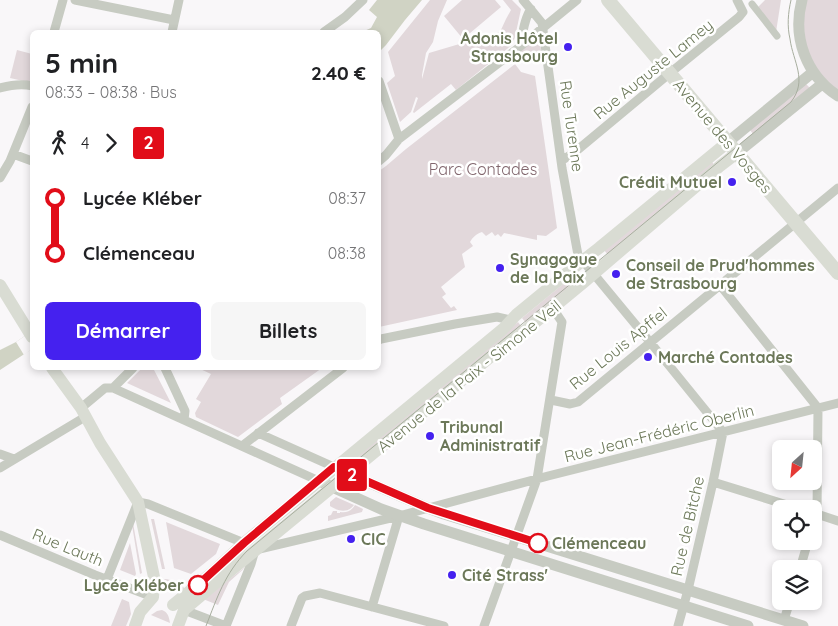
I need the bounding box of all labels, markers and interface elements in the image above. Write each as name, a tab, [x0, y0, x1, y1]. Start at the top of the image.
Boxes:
street label: Rue Auguste Lamey	[589, 15, 717, 123]
place label: Adonis Hôtel Strasbourg	[461, 28, 558, 66]
marker: Adonis Hôtel Strasbourg	[562, 41, 574, 53]
text: 5 min	[45, 45, 118, 80]
text: 2.40 €	[311, 61, 366, 85]
street label: Avenue des Vosges	[669, 75, 777, 197]
street label: Rue Turenne	[556, 79, 588, 173]
text: 08:33 – 08:38 · Bus	[45, 82, 177, 102]
icon: walk	[45, 129, 73, 157]
icon: forward	[97, 129, 125, 157]
text: 2	[143, 131, 154, 154]
text: 4	[81, 133, 89, 153]
park label: Parc Contades	[429, 159, 537, 179]
place label: Crédit Mutuel	[619, 172, 722, 192]
marker: Crédit Mutuel	[726, 176, 738, 188]
text: Lycée Kléber	[83, 186, 202, 210]
text: 08:37	[328, 188, 366, 208]
text: Clémenceau	[83, 241, 195, 265]
text: 08:38	[328, 243, 366, 263]
place label: Synagogue de la Paix	[510, 249, 597, 287]
place label: Conseil de Prud'hommes de Strasbourg	[626, 255, 815, 293]
marker: Synagogue de la Paix	[494, 262, 506, 274]
marker: Conseil de Prud'hommes de Strasbourg	[610, 268, 622, 280]
street label: Avenue de la Paix - Simone Veil	[373, 296, 565, 456]
button: Démarrer	[45, 302, 201, 360]
button: Billets	[211, 302, 366, 360]
street label: Rue Louis Apffel	[565, 302, 671, 394]
place label: Marché Contades	[658, 347, 793, 367]
marker: Marché Contades	[642, 351, 654, 363]
street label: Rue Jean-Frédéric Oberlin	[562, 400, 756, 466]
place label: Tribunal Administratif	[440, 417, 540, 455]
marker: Tribunal Administratif	[424, 430, 436, 442]
north arrow	[772, 440, 822, 490]
map controls	[772, 440, 822, 610]
line badge: 2	[336, 459, 368, 491]
text: 2	[347, 463, 357, 486]
street label: Rue de Bitche	[666, 474, 708, 578]
button: locate	[772, 500, 822, 550]
street label: Rue Lauth	[30, 524, 106, 570]
place label: CIC	[361, 529, 385, 549]
marker: CIC	[345, 533, 357, 545]
marker: Clémenceau	[528, 533, 548, 553]
place label: Clémenceau	[552, 533, 646, 553]
button: layers	[772, 560, 822, 610]
place label: Cité Strass'	[462, 565, 548, 585]
marker: Cité Strass'	[446, 569, 458, 581]
place label: Lycée Kléber	[84, 575, 184, 595]
marker: Lycée Kléber	[188, 575, 208, 595]

